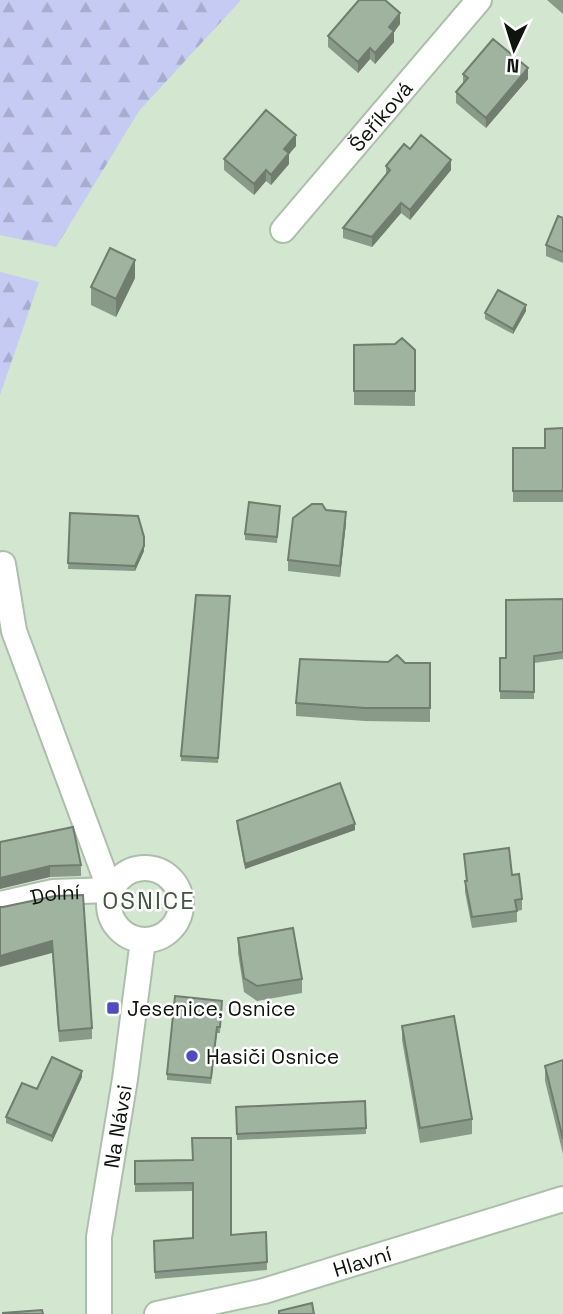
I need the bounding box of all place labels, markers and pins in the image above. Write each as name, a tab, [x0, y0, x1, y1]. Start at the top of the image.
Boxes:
place label: Jesenice, Osnice	[127, 995, 296, 1022]
marker: Jesenice, Osnice	[105, 1000, 121, 1016]
place label: Hasiči Osnice	[206, 1043, 339, 1070]
marker: Hasiči Osnice	[184, 1048, 200, 1064]

